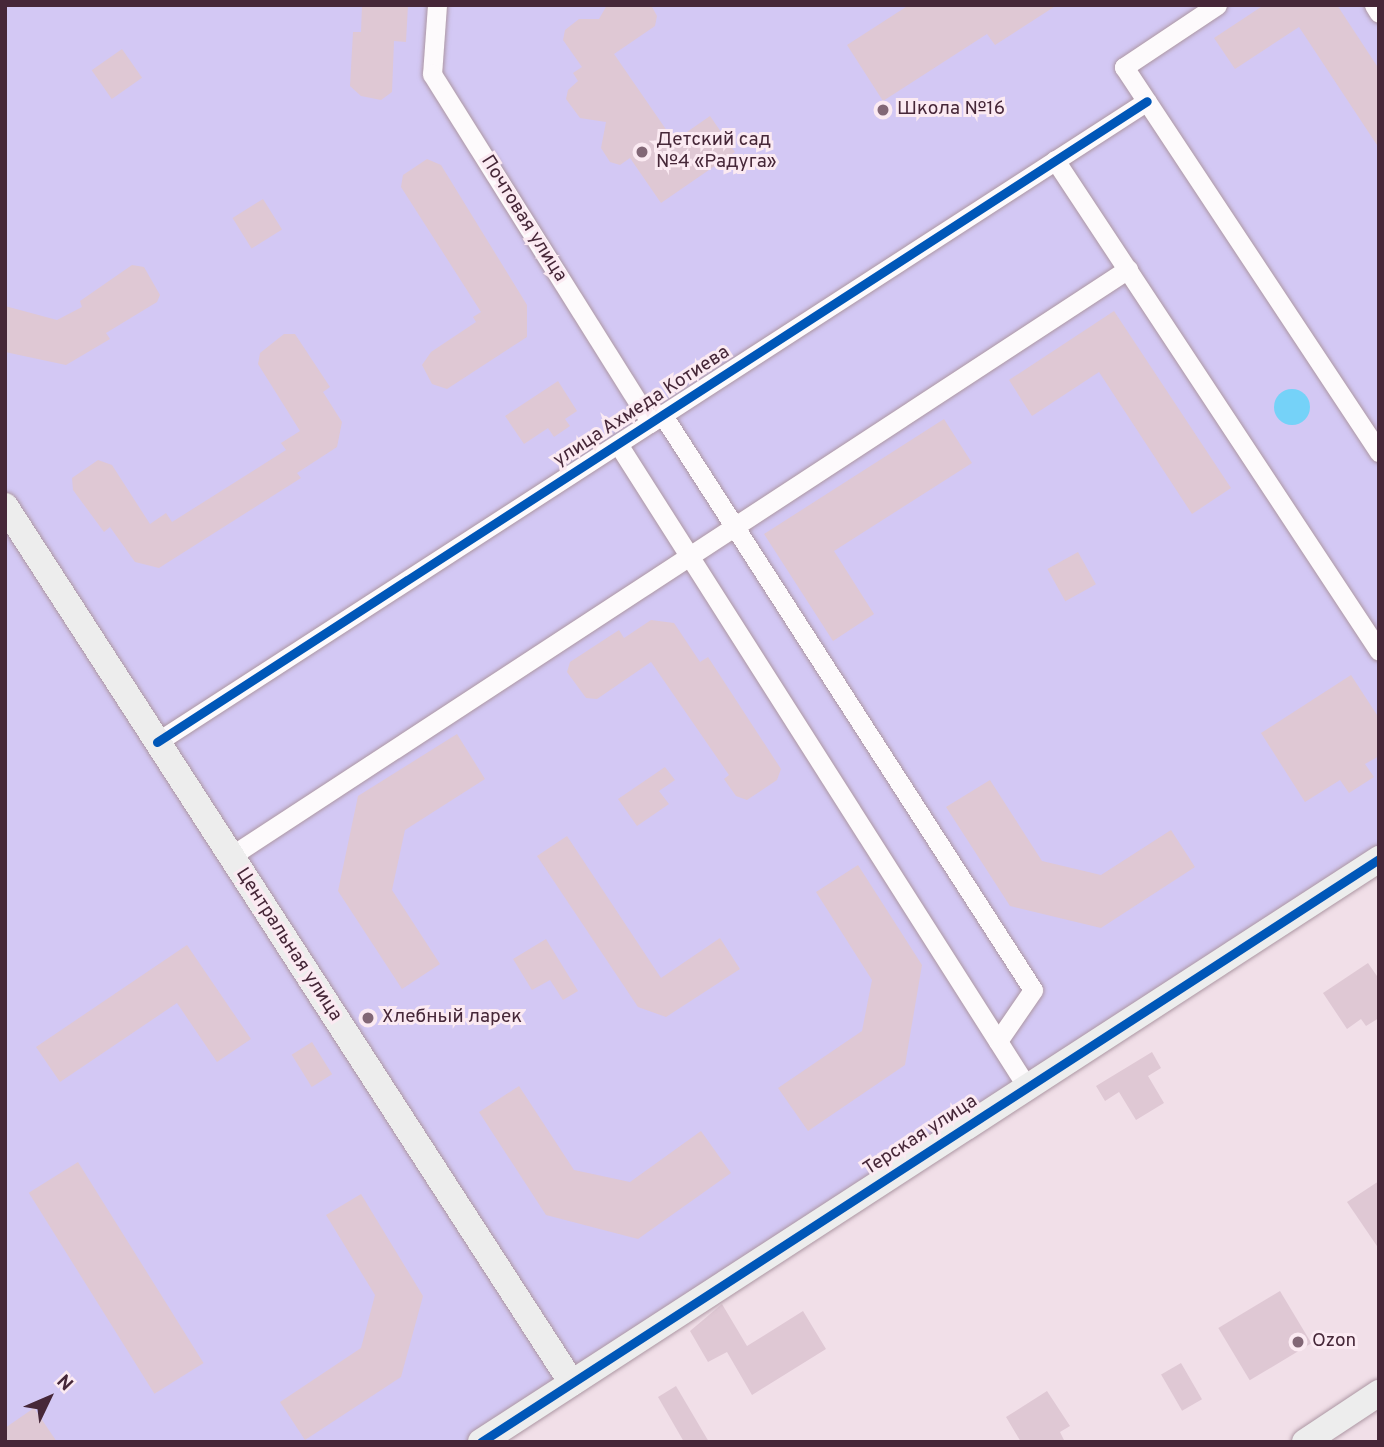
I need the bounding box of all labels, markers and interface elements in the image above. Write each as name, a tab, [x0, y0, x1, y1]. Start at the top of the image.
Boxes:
place label: Школа №16	[897, 99, 1005, 121]
marker: Школа №16	[875, 102, 891, 118]
place label: Детский сад №4 «Радуга»	[656, 130, 777, 174]
marker: Детский сад №4 «Радуга»	[634, 144, 650, 160]
street label: Почтовая улица	[475, 152, 571, 286]
street label: улица Ахмеда Котиева	[549, 341, 735, 473]
street label: Центральная улица	[230, 864, 346, 1026]
place label: Хлебный ларек	[382, 1007, 522, 1029]
marker: Хлебный ларек	[360, 1010, 376, 1026]
street label: Терская улица	[860, 1091, 982, 1181]
place label: Ozon	[1312, 1331, 1356, 1353]
marker: Ozon	[1290, 1334, 1306, 1350]
north arrow	[14, 1363, 84, 1433]
text: N	[51, 1370, 77, 1397]

